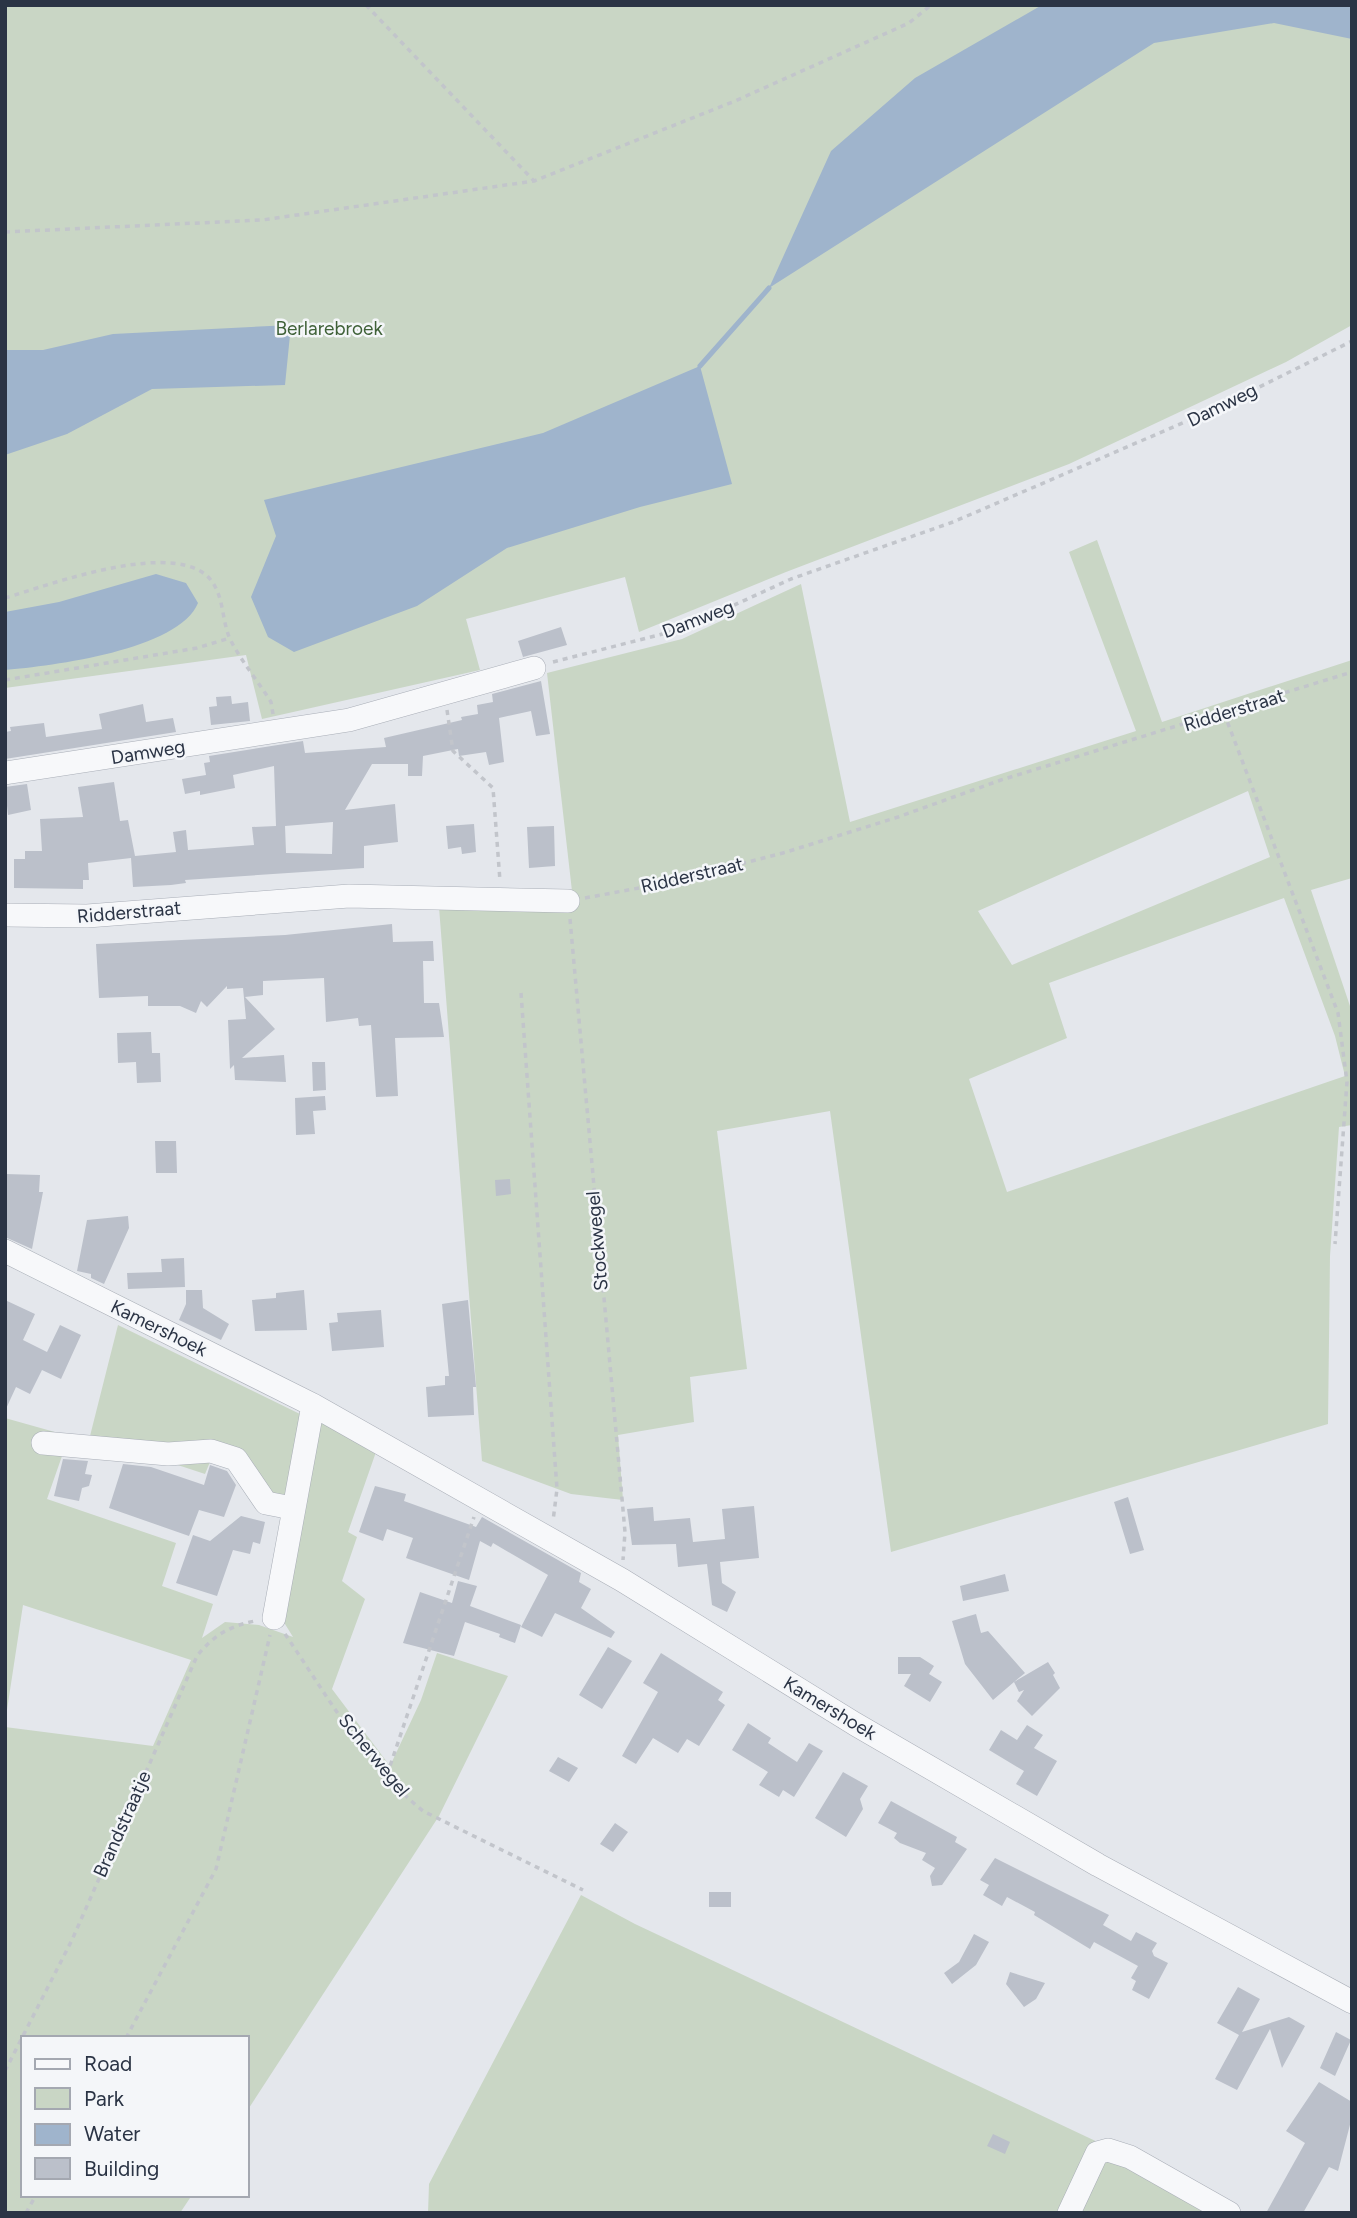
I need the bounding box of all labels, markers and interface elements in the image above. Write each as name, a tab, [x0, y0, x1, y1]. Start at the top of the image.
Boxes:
park label: Berlarebroek	[275, 317, 383, 340]
street label: Damweg	[1183, 378, 1261, 432]
street label: Damweg	[659, 595, 737, 643]
street label: Ridderstraat	[1181, 684, 1287, 736]
street label: Damweg	[109, 735, 187, 769]
street label: Ridderstraat	[639, 852, 745, 898]
street label: Ridderstraat	[76, 896, 182, 928]
street label: Stockwegel	[581, 1190, 613, 1292]
street label: Kamershoek	[107, 1295, 212, 1362]
street label: Kamershoek	[779, 1671, 881, 1745]
street label: Scherwegel	[334, 1709, 414, 1801]
street label: Brandstraatje	[88, 1767, 156, 1881]
legend	[21, 2036, 248, 2197]
text: Road	[84, 2051, 132, 2076]
text: Park	[84, 2086, 125, 2111]
text: Water	[84, 2121, 140, 2146]
text: Building	[84, 2156, 159, 2181]

